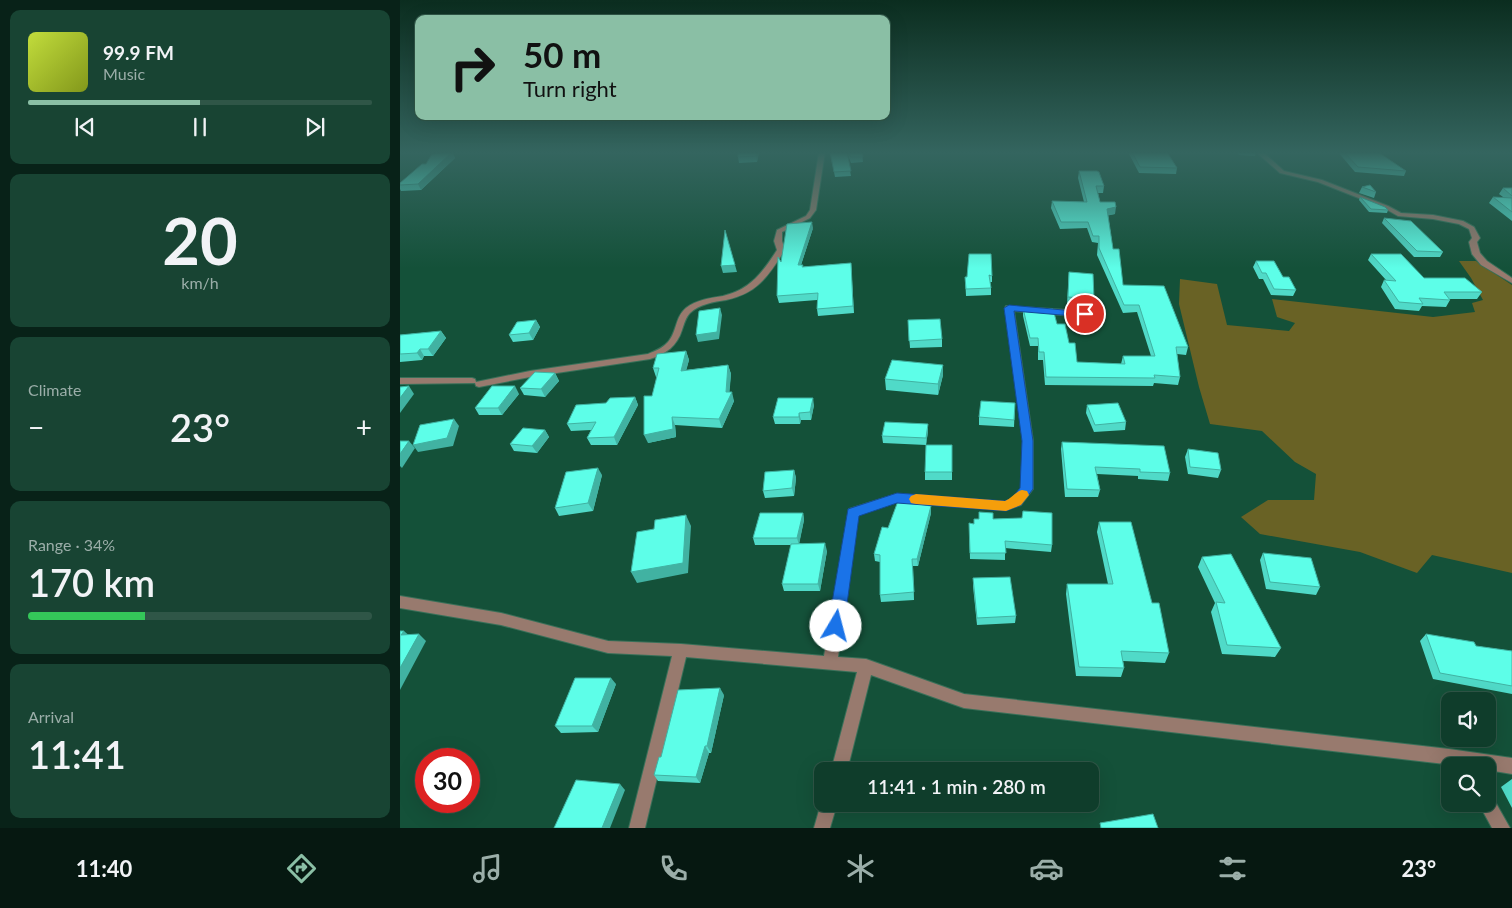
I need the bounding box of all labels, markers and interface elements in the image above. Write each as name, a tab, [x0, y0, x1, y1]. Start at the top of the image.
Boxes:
text: 50 m	[523, 33, 601, 75]
icon: right	[440, 35, 505, 100]
text: 99.9 FM	[103, 41, 174, 64]
text: Music	[103, 64, 145, 83]
text: Turn right	[523, 75, 617, 102]
icon: previous	[71, 113, 99, 141]
icon: pause	[186, 113, 214, 141]
icon: next	[301, 113, 329, 141]
text: 20	[162, 201, 238, 279]
text: km/h	[181, 273, 219, 292]
pin	[1064, 293, 1106, 335]
icon: arrive	[1071, 300, 1099, 328]
text: Climate	[28, 380, 81, 399]
text: 23°	[170, 404, 230, 450]
text: −	[28, 410, 44, 444]
text: +	[356, 410, 372, 444]
text: Range · 34%	[28, 535, 115, 554]
text: 170 km	[28, 559, 155, 605]
position arrow	[809, 599, 861, 651]
map controls	[1441, 692, 1496, 812]
button: sound	[1441, 692, 1496, 747]
text: Arrival	[28, 707, 74, 726]
text: 11:41	[28, 731, 126, 777]
speed limit sign: 30	[415, 748, 480, 813]
button: search	[1441, 757, 1496, 812]
text: 11:41 · 1 min · 280 m	[867, 775, 1046, 798]
icon: directions	[284, 851, 319, 886]
icon: music	[470, 851, 505, 886]
icon: phone	[656, 851, 691, 886]
icon: climate	[843, 851, 878, 886]
icon: car	[1029, 851, 1064, 886]
icon: filters	[1215, 851, 1250, 886]
text: 11:40	[76, 855, 132, 882]
text: 23°	[1402, 855, 1436, 882]

